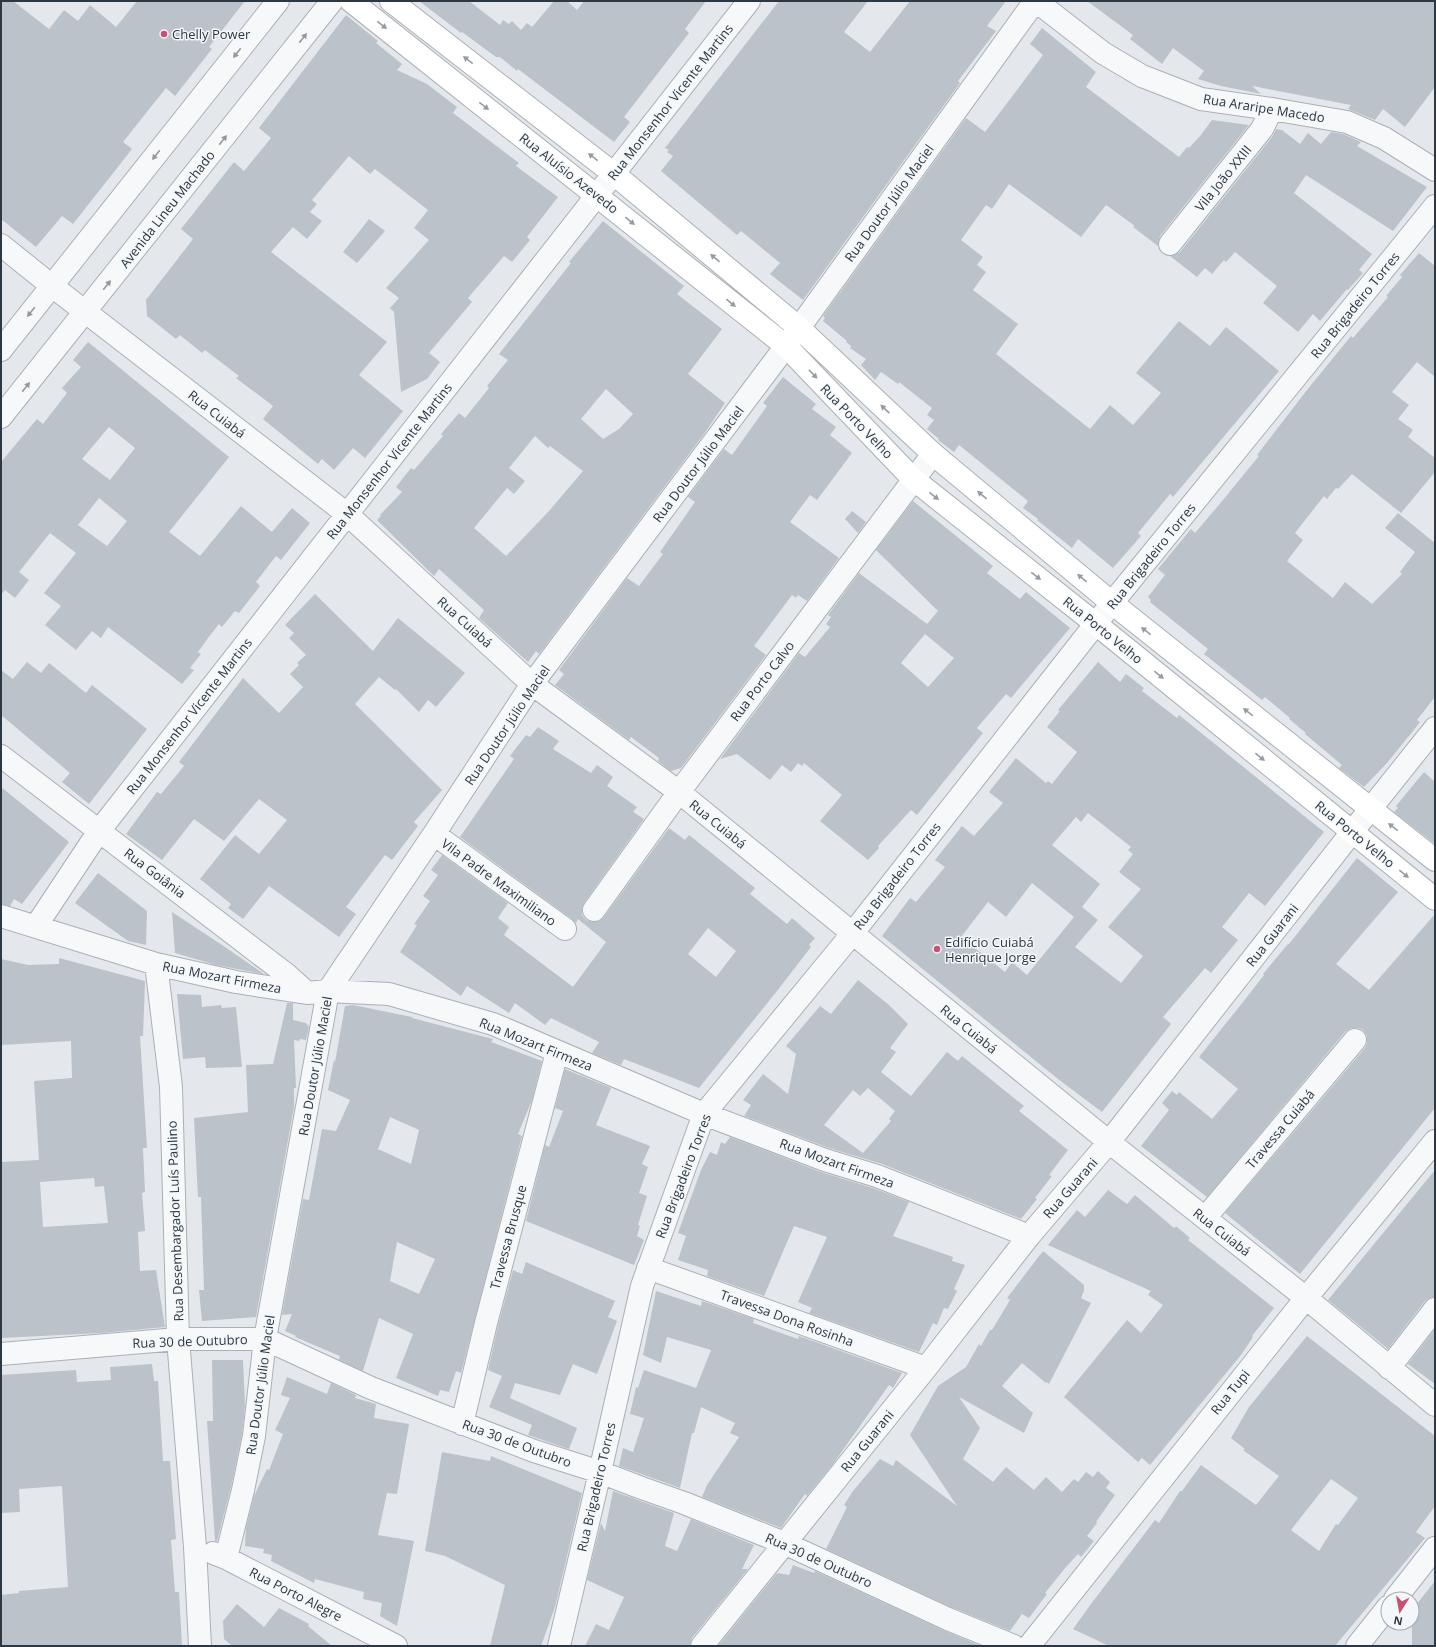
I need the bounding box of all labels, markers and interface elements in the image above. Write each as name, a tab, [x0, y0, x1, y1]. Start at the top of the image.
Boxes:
street label: Rua Monsenhor Vicente Martins	[603, 20, 737, 184]
one-way arrow	[376, 21, 387, 30]
place label: Chelly Power	[172, 25, 251, 43]
marker: Chelly Power	[159, 29, 169, 39]
one-way arrow	[299, 32, 308, 43]
one-way arrow	[232, 48, 241, 59]
one-way arrow	[462, 56, 473, 65]
street label: Rua Araripe Macedo	[1202, 90, 1326, 127]
one-way arrow	[478, 102, 489, 110]
street label: Rua Aluísio Azevedo	[516, 129, 622, 218]
one-way arrow	[218, 134, 227, 145]
street label: Rua Doutor Júlio Maciel	[840, 141, 938, 265]
street label: Vila João XXIII	[1191, 141, 1255, 215]
street label: Avenida Lineu Machado	[115, 146, 219, 272]
one-way arrow	[151, 150, 160, 161]
one-way arrow	[587, 153, 598, 162]
one-way arrow	[624, 217, 635, 226]
street label: Rua Brigadeiro Torres	[1306, 248, 1404, 362]
one-way arrow	[709, 253, 720, 262]
one-way arrow	[103, 280, 111, 291]
one-way arrow	[726, 298, 737, 307]
one-way arrow	[27, 306, 36, 317]
one-way arrow	[808, 369, 817, 379]
street label: Rua Monsenhor Vicente Martins	[322, 379, 456, 543]
street label: Rua Porto Velho	[817, 380, 897, 462]
one-way arrow	[21, 381, 30, 392]
street label: Rua Cuiabá	[184, 386, 250, 442]
street label: Rua Doutor Júlio Maciel	[648, 402, 748, 526]
one-way arrow	[880, 404, 890, 414]
one-way arrow	[929, 491, 940, 500]
one-way arrow	[977, 491, 987, 500]
street label: Rua Brigadeiro Torres	[1102, 499, 1200, 613]
one-way arrow	[1031, 572, 1042, 580]
one-way arrow	[1076, 574, 1087, 583]
street label: Rua Cuiabá	[434, 592, 496, 652]
street label: Rua Porto Velho	[1059, 592, 1147, 668]
one-way arrow	[1141, 626, 1152, 635]
street label: Rua Monsenhor Vicente Martins	[122, 634, 256, 798]
street label: Rua Porto Calvo	[726, 637, 798, 725]
street label: Rua Doutor Júlio Maciel	[460, 661, 554, 789]
one-way arrow	[1154, 670, 1165, 679]
one-way arrow	[1242, 707, 1253, 716]
one-way arrow	[1254, 753, 1265, 761]
street label: Rua Cuiabá	[686, 795, 750, 853]
street label: Rua Porto Velho	[1311, 796, 1399, 872]
street label: Rua Brigadeiro Torres	[849, 818, 945, 934]
one-way arrow	[1388, 823, 1399, 832]
street label: Vila Padre Maximiliano	[438, 834, 560, 930]
street label: Rua Goiânia	[120, 844, 190, 902]
one-way arrow	[1399, 870, 1410, 879]
street label: Rua Guarani	[1242, 900, 1302, 970]
place label: Edifício Cuiabá Henrique Jorge	[945, 933, 1036, 966]
marker: Edifício Cuiabá Henrique Jorge	[932, 944, 942, 954]
street label: Rua Mozart Firmeza	[161, 957, 283, 997]
street label: Rua Doutor Júlio Maciel	[294, 995, 336, 1137]
street label: Rua Cuiabá	[937, 1000, 1001, 1058]
street label: Rua Mozart Firmeza	[477, 1013, 595, 1075]
street label: Travessa Cuiabá	[1242, 1086, 1318, 1172]
street label: Rua Brigadeiro Torres	[651, 1111, 715, 1241]
street label: Rua Desembargador Luís Paulino	[162, 1120, 188, 1322]
street label: Rua Mozart Firmeza	[777, 1134, 897, 1192]
street label: Rua Guarani	[1039, 1154, 1101, 1222]
street label: Travessa Brusque	[485, 1183, 531, 1291]
street label: Rua Cuiabá	[1189, 1204, 1255, 1260]
street label: Travessa Dona Rosinha	[718, 1285, 856, 1351]
street label: Rua Doutor Júlio Maciel	[241, 1314, 279, 1456]
street label: Rua 30 de Outubro	[132, 1330, 248, 1352]
street label: Rua Tupi	[1206, 1366, 1254, 1418]
street label: Rua Guarani	[836, 1406, 898, 1476]
street label: Rua 30 de Outubro	[460, 1415, 574, 1471]
street label: Rua Brigadeiro Torres	[572, 1421, 620, 1553]
street label: Rua 30 de Outubro	[763, 1528, 875, 1592]
street label: Rua Porto Alegre	[247, 1563, 345, 1625]
north arrow	[1380, 1591, 1420, 1631]
text: N	[1392, 1613, 1404, 1630]

